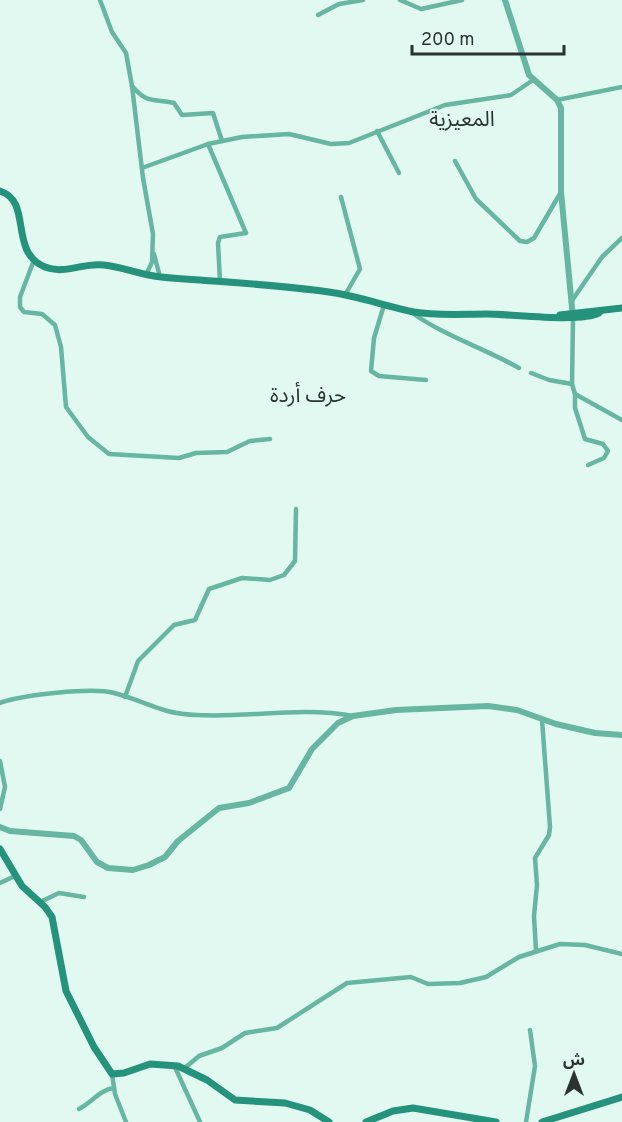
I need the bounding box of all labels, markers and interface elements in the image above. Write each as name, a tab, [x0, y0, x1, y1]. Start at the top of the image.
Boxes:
scale bar	[412, 18, 564, 56]
text: 200 m	[421, 29, 474, 52]
district label: المعيزية	[429, 107, 495, 134]
district label: حرف أردة	[270, 382, 346, 410]
north arrow	[544, 1044, 604, 1104]
text: ش	[563, 1051, 585, 1071]

